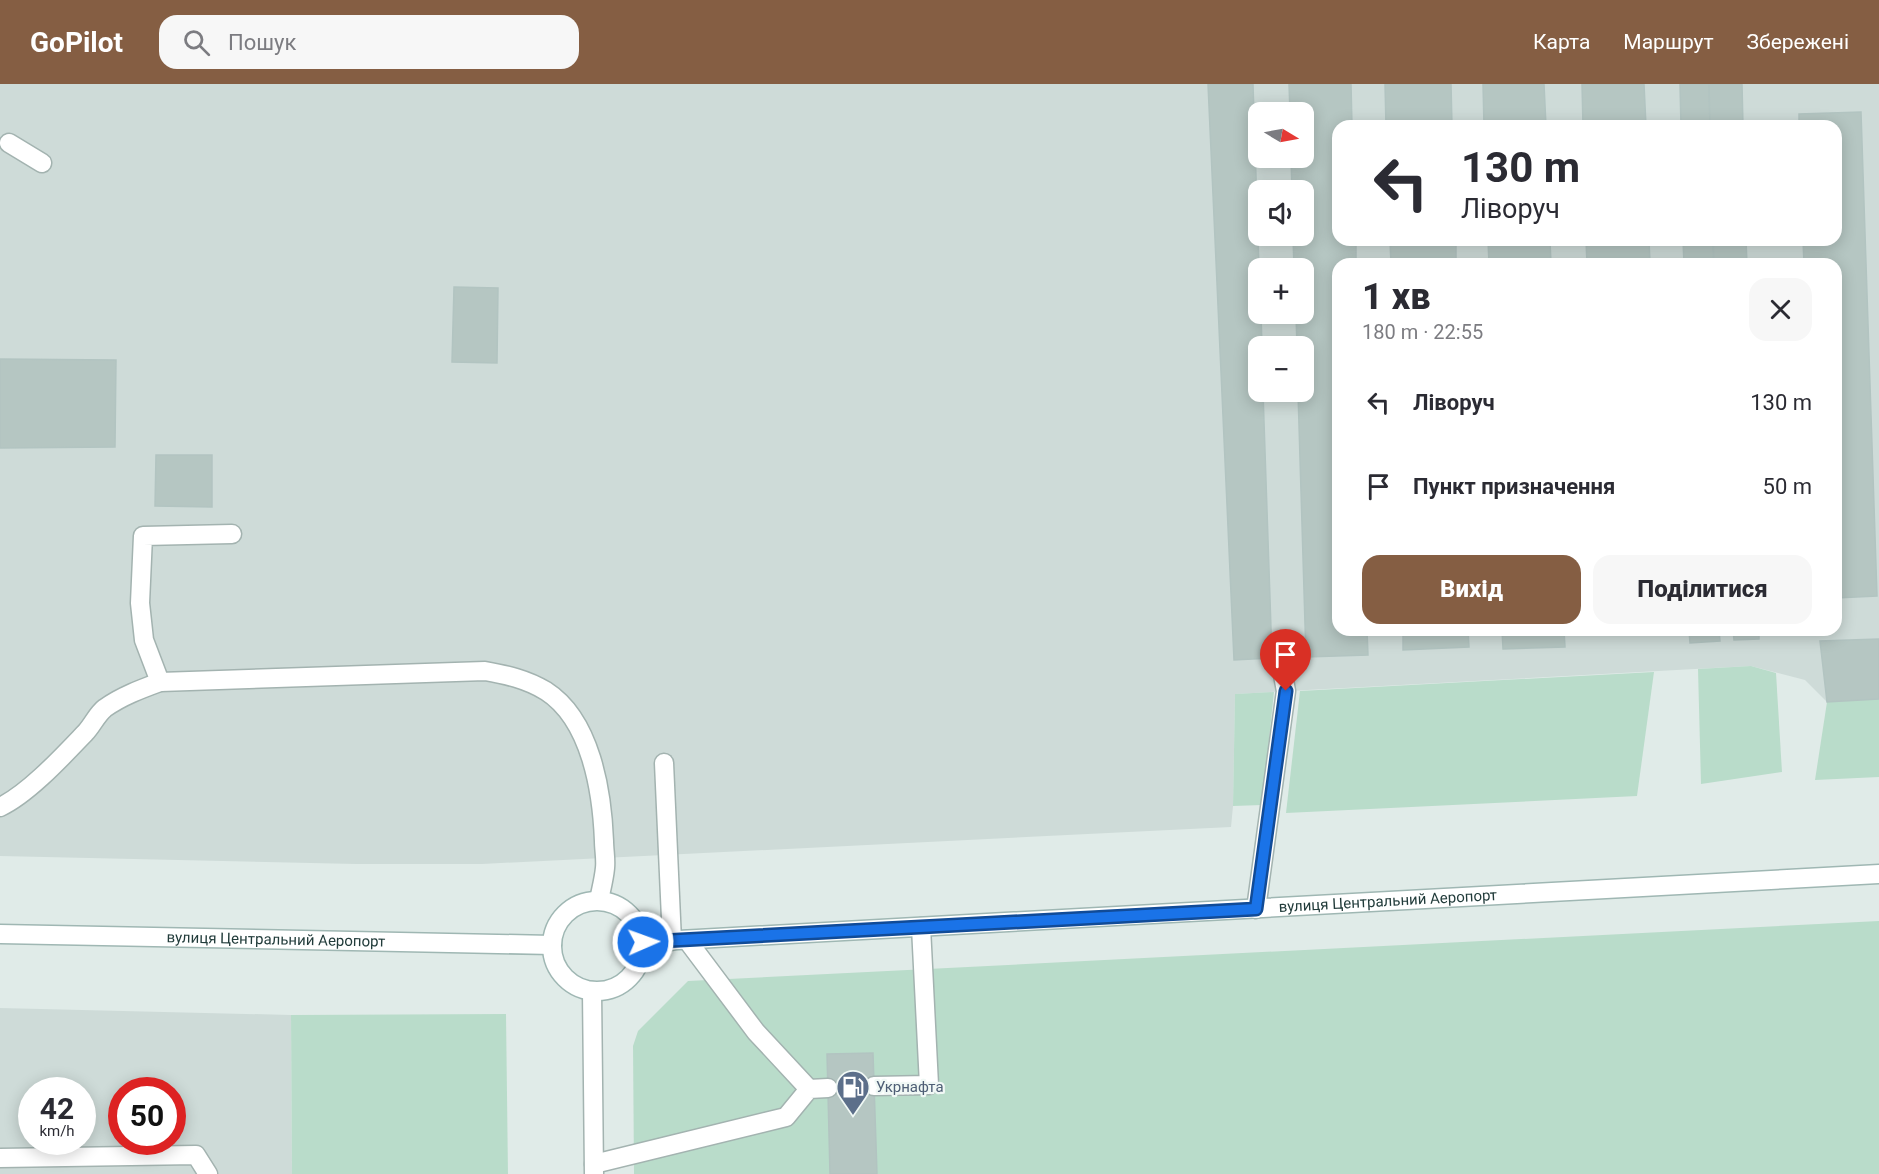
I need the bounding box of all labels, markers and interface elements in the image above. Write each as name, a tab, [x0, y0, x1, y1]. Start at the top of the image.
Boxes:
search box	[159, 15, 579, 69]
text: GoPilot	[30, 26, 123, 59]
icon: search	[180, 26, 213, 59]
text: Пошук	[228, 30, 296, 55]
text: Карта	[1533, 30, 1590, 54]
text: Маршрут	[1623, 30, 1714, 54]
text: Збережені	[1747, 30, 1849, 54]
north arrow	[1248, 102, 1314, 168]
map controls	[1248, 102, 1314, 402]
text: 130 m	[1461, 143, 1580, 192]
icon: left	[1362, 144, 1440, 222]
button: sound	[1248, 180, 1314, 246]
text: Ліворуч	[1461, 193, 1560, 225]
button: +	[1248, 258, 1314, 324]
text: 1 хв	[1362, 276, 1430, 318]
button: close	[1749, 278, 1812, 341]
text: 180 m · 22:55	[1362, 320, 1483, 344]
button: −	[1248, 336, 1314, 402]
icon: left	[1362, 386, 1395, 419]
text: Ліворуч	[1413, 390, 1495, 415]
text: 130 m	[1750, 390, 1812, 415]
icon: arrive	[1362, 470, 1395, 503]
text: Пункт призначення	[1413, 474, 1615, 499]
text: 50 m	[1763, 474, 1812, 499]
button: Вихід	[1362, 555, 1581, 624]
button: Поділитися	[1593, 555, 1812, 624]
pin	[1260, 629, 1311, 691]
icon: arrive	[1269, 638, 1302, 671]
street label: вулиця Центральний Аеропорт	[1278, 886, 1498, 916]
position arrow	[611, 910, 675, 974]
street label: вулиця Центральний Аеропорт	[166, 928, 385, 951]
fuel station icon: Укрнафта	[835, 1069, 871, 1116]
speed limit sign: 50	[108, 1077, 186, 1155]
place label: Укрнафта	[876, 1078, 944, 1096]
text: 42	[40, 1091, 74, 1126]
text: km/h	[39, 1122, 75, 1140]

